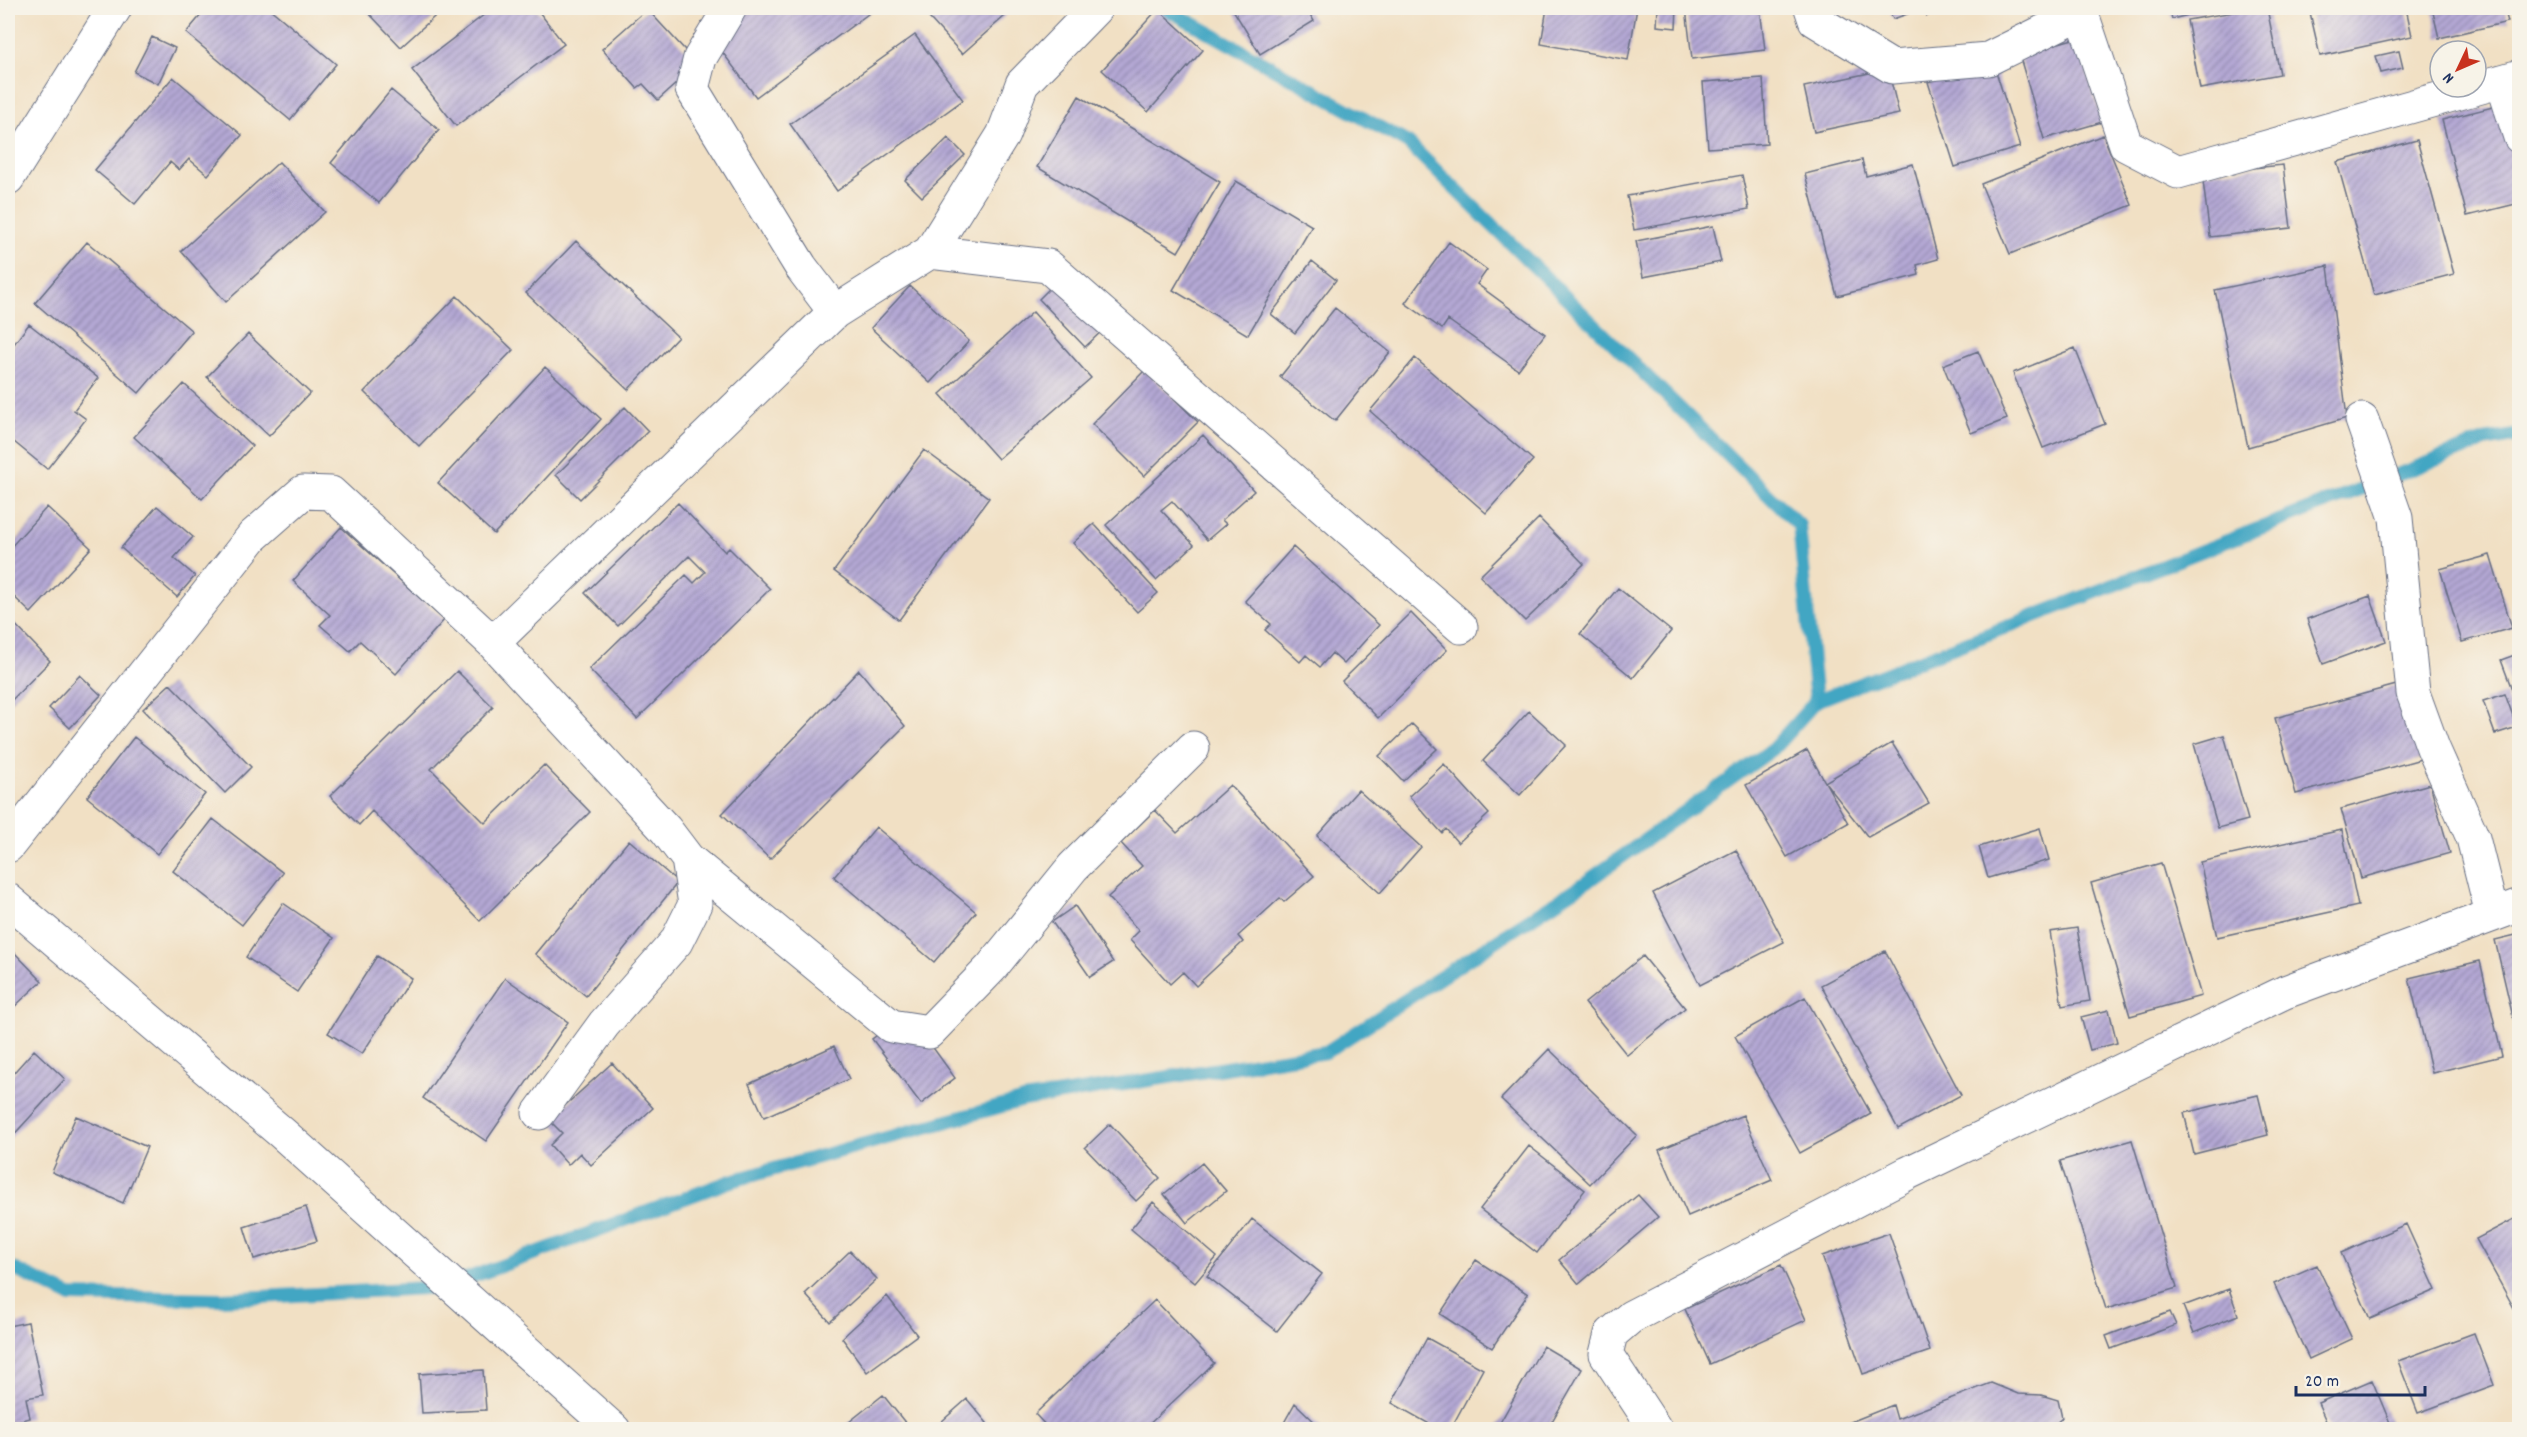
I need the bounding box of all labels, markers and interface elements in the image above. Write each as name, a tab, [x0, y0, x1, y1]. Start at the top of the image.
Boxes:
north arrow	[2428, 39, 2488, 99]
text: N	[2438, 67, 2460, 89]
scale bar	[2296, 1359, 2425, 1397]
text: 20 m	[2305, 1370, 2339, 1395]

